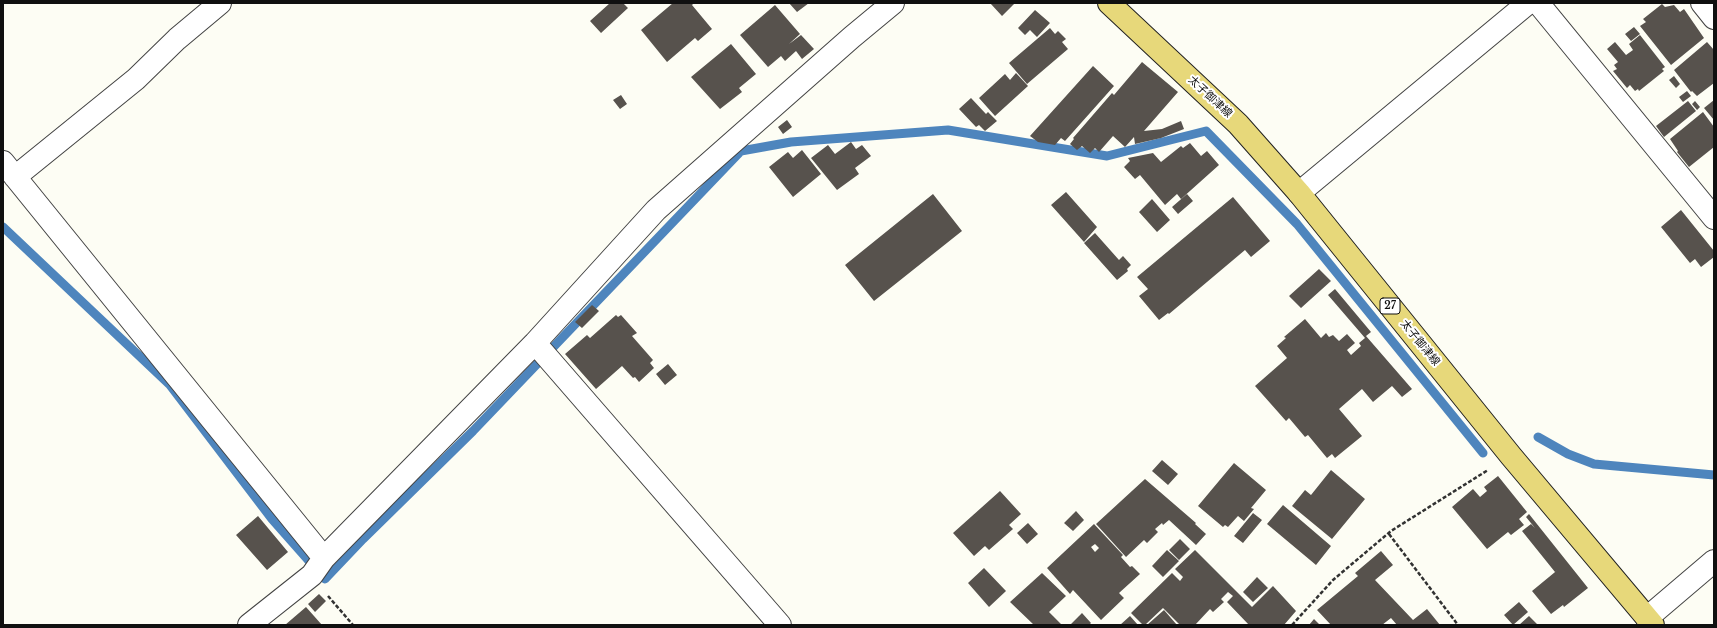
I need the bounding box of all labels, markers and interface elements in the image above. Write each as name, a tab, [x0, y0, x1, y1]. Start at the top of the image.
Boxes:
street label: 太子御津線	[1185, 73, 1235, 121]
road number: 27	[1380, 298, 1400, 314]
street label: 太子御津線	[1398, 317, 1442, 369]

